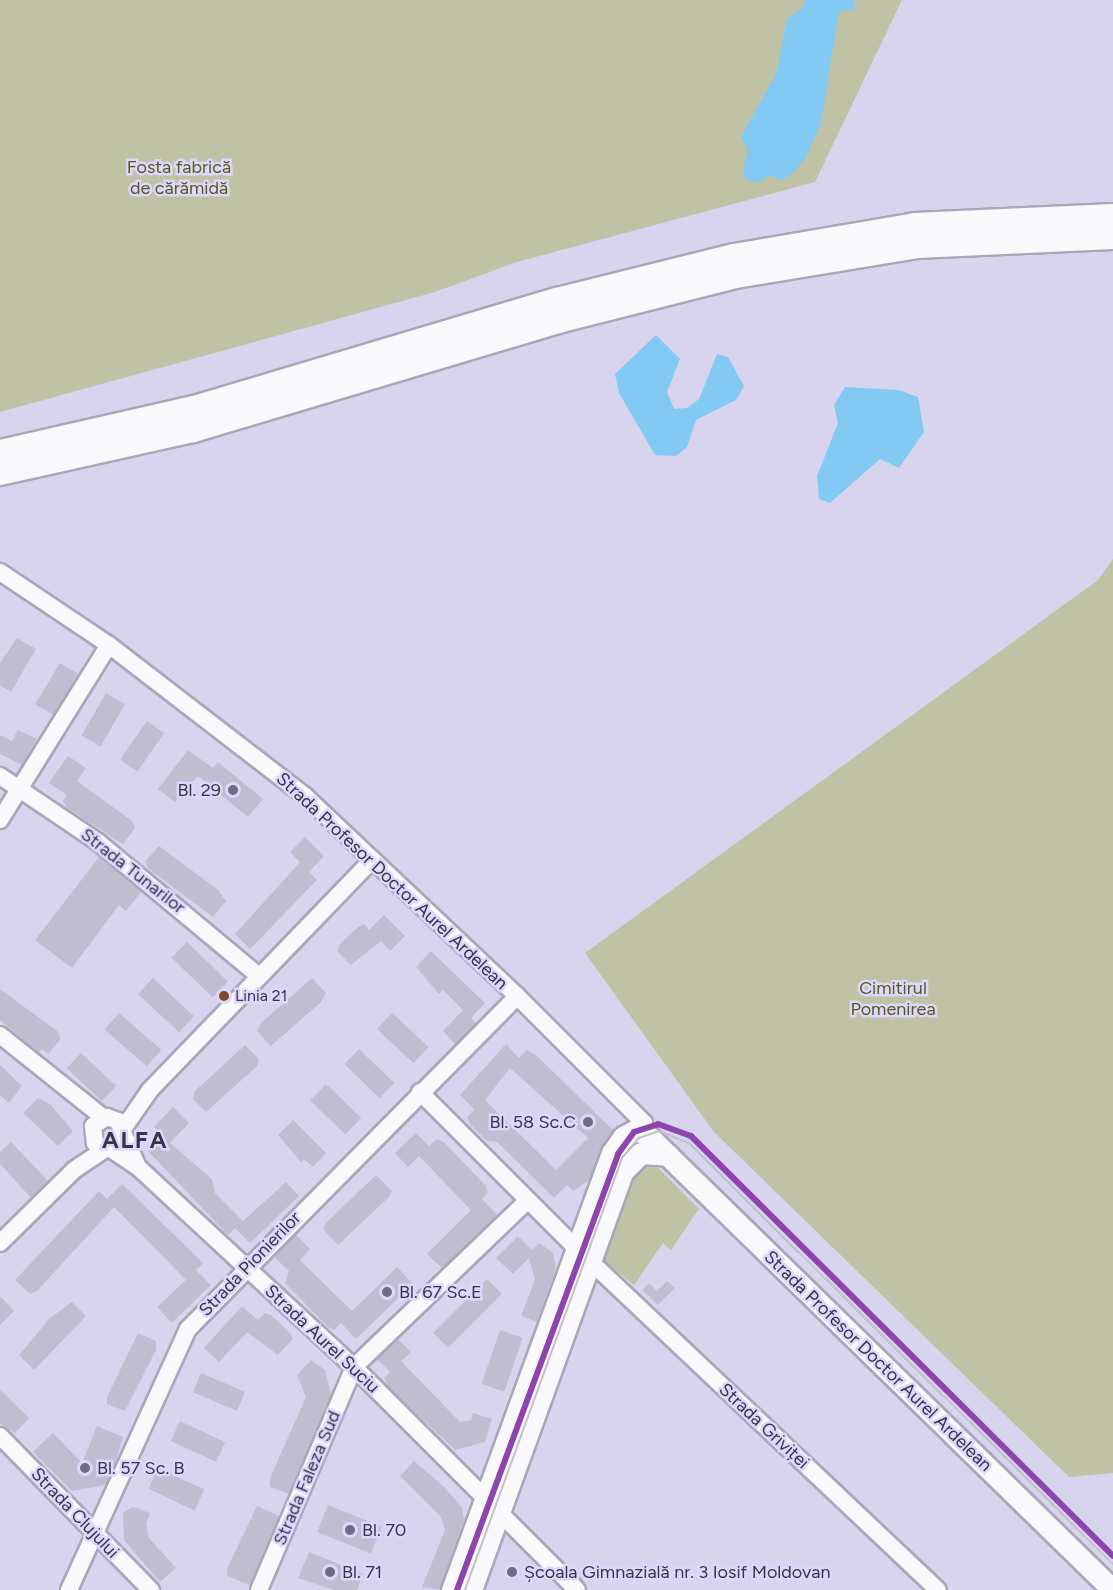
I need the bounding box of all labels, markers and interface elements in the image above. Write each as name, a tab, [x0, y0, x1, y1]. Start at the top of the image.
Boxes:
park label: Fosta fabrică de cărămidă	[127, 157, 231, 200]
street label: Strada Profesor Doctor Aurel Ardelean	[272, 768, 512, 994]
place label: Bl. 29	[178, 779, 221, 801]
marker: Bl. 29	[226, 783, 240, 797]
street label: Strada Tunarilor	[77, 824, 189, 918]
park label: Cimitirul Pomenirea	[850, 978, 936, 1020]
place label: Linia 21	[235, 986, 287, 1006]
marker: Linia 21	[218, 990, 230, 1002]
place label: Bl. 58 Sc.C	[489, 1111, 576, 1133]
marker: Bl. 58 Sc.C	[581, 1115, 595, 1129]
district label: ALFA	[102, 1126, 168, 1154]
street label: Strada Pionierilor	[195, 1207, 305, 1321]
street label: Strada Profesor Doctor Aurel Ardelean	[760, 1246, 996, 1476]
street label: Strada Aurel Suciu	[260, 1280, 384, 1398]
place label: Bl. 67 Sc.E	[399, 1281, 482, 1303]
marker: Bl. 67 Sc.E	[380, 1285, 394, 1299]
street label: Strada Griviței	[714, 1379, 814, 1473]
street label: Strada Faleza Sud	[269, 1407, 345, 1549]
place label: Bl. 57 Sc. B	[97, 1457, 185, 1479]
marker: Bl. 57 Sc. B	[78, 1461, 92, 1475]
street label: Strada Clujului	[26, 1463, 124, 1563]
place label: Bl. 70	[362, 1519, 406, 1541]
marker: Bl. 70	[343, 1523, 357, 1537]
place label: Bl. 71	[342, 1561, 382, 1583]
place label: Școala Gimnazială nr. 3 Iosif Moldovan	[524, 1561, 830, 1583]
marker: Bl. 71	[323, 1565, 337, 1579]
marker: Școala Gimnazială nr. 3 Iosif Moldovan	[505, 1565, 519, 1579]

